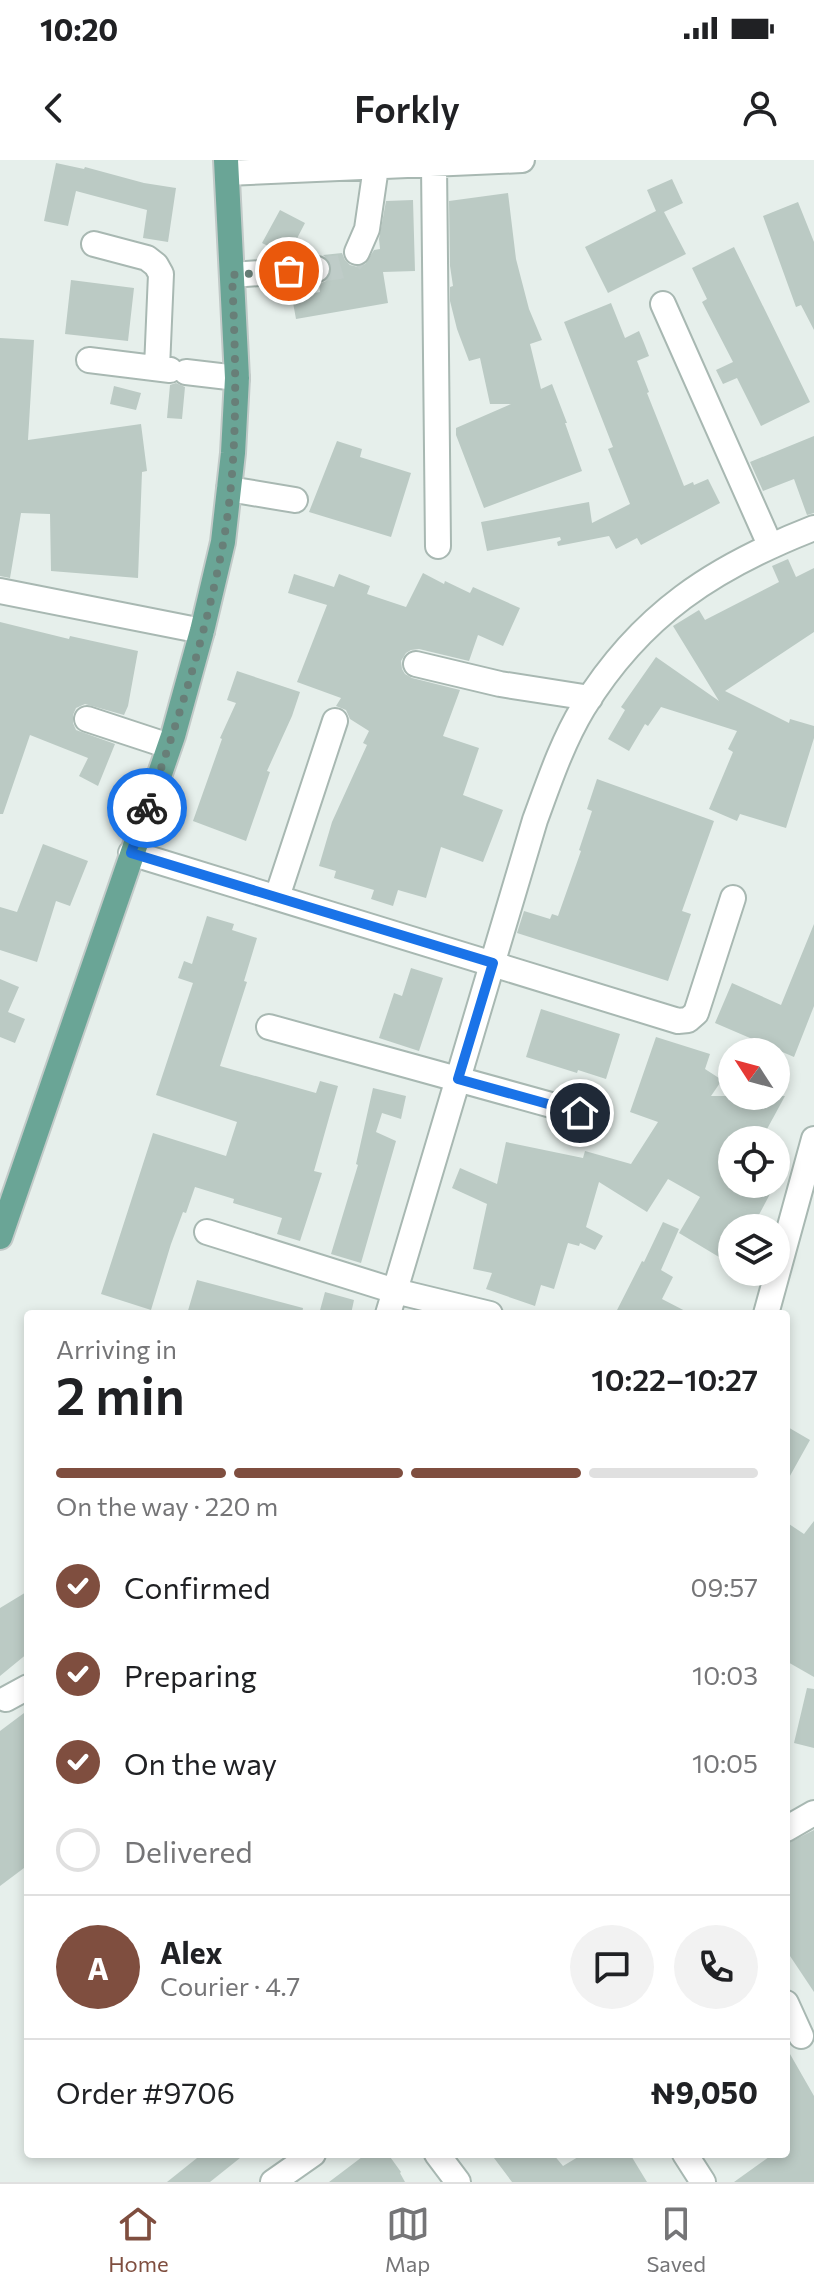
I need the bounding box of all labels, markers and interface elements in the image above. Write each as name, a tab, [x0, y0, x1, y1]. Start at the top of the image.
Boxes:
text: 10:20	[40, 10, 118, 47]
icon: back	[32, 86, 76, 130]
text: Forkly	[354, 86, 460, 130]
icon: person	[738, 86, 782, 130]
pin	[255, 237, 323, 305]
icon: bag	[267, 249, 311, 293]
courier	[107, 768, 187, 848]
icon: bike	[125, 786, 169, 830]
north arrow	[718, 1038, 790, 1110]
map controls	[718, 1038, 790, 1286]
pin	[546, 1079, 614, 1147]
icon: home	[558, 1091, 602, 1135]
button: locate	[718, 1126, 790, 1198]
button: layers	[718, 1214, 790, 1286]
text: Arriving in	[56, 1333, 177, 1364]
text: 10:22–10:27	[591, 1360, 758, 1397]
text: 2 min	[56, 1362, 185, 1426]
text: On the way · 220 m	[56, 1490, 278, 1521]
icon: check	[56, 1564, 100, 1608]
text: Confirmed	[124, 1568, 271, 1605]
text: 09:57	[690, 1571, 758, 1602]
icon: check	[56, 1652, 100, 1696]
text: Preparing	[124, 1656, 257, 1693]
text: 10:03	[692, 1659, 758, 1690]
icon: check	[56, 1740, 100, 1784]
text: On the way	[124, 1744, 277, 1781]
text: 10:05	[692, 1747, 758, 1778]
text: Delivered	[124, 1832, 253, 1869]
button: chat	[570, 1925, 654, 2009]
button: phone	[674, 1925, 758, 2009]
text: Alex	[160, 1933, 223, 1970]
text: A	[87, 1949, 109, 1986]
text: Courier · 4.7	[160, 1970, 300, 2001]
text: Order #9706	[56, 2073, 235, 2110]
text: ₦9,050	[651, 2073, 758, 2110]
tab: Home	[108, 2202, 169, 2277]
tab: Map	[385, 2202, 430, 2277]
tab: Saved	[646, 2202, 706, 2277]

